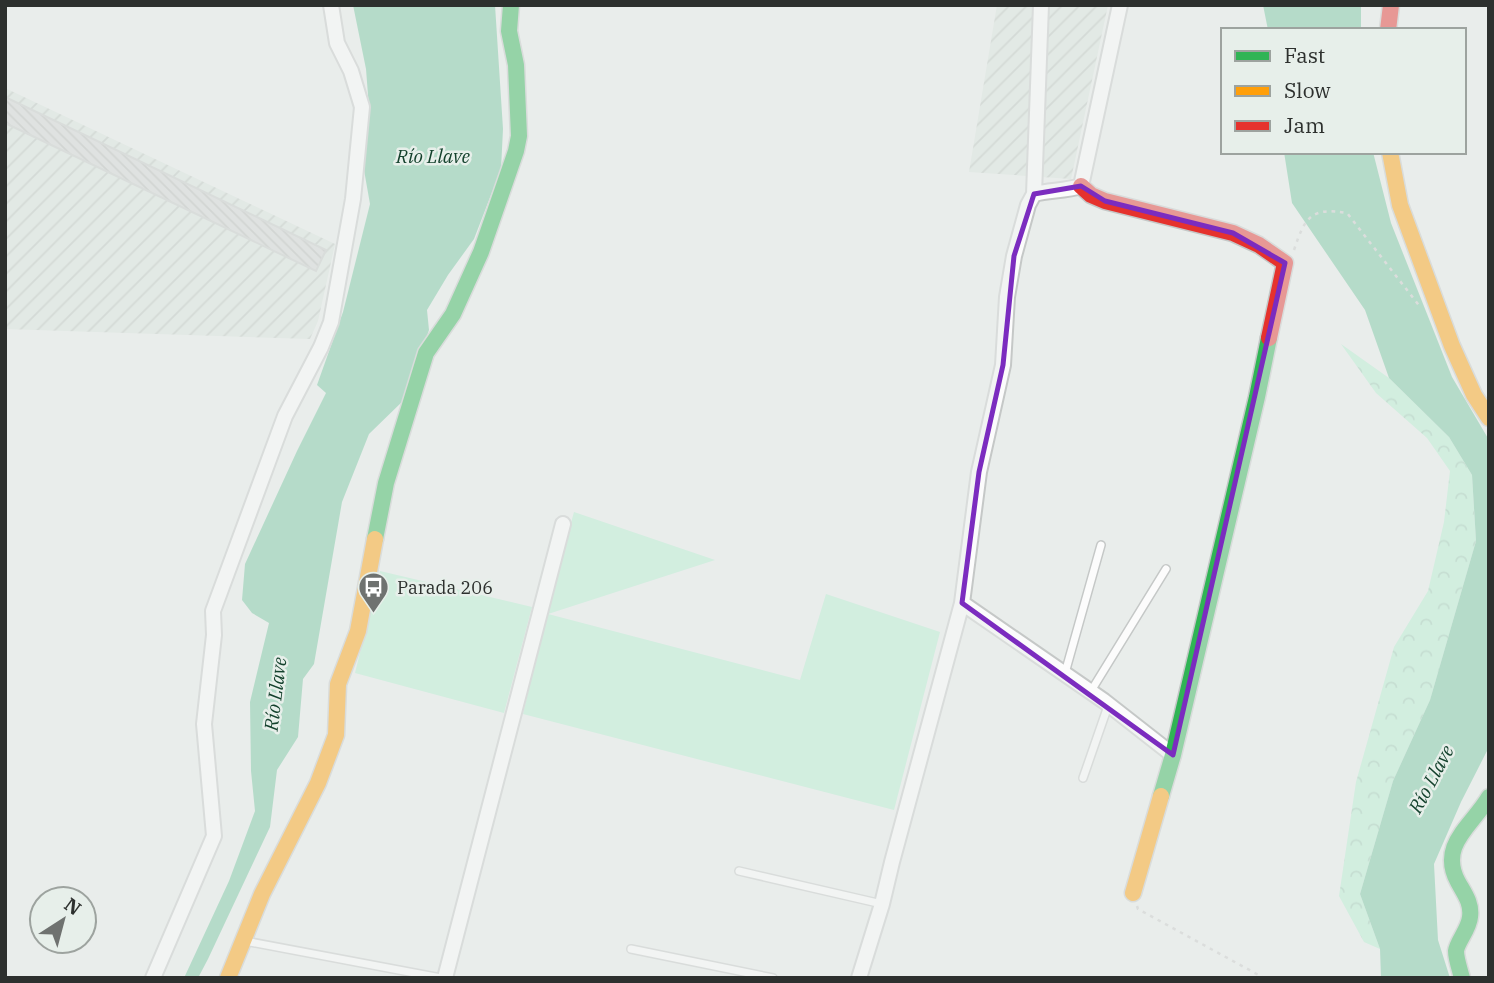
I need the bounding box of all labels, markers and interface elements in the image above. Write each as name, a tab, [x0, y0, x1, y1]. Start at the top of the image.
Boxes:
legend	[1221, 28, 1466, 154]
text: Fast	[1284, 41, 1325, 69]
text: Slow	[1284, 76, 1331, 104]
text: Jam	[1284, 111, 1325, 139]
water label: Río Llave	[395, 144, 470, 168]
bus stop icon: Parada 206	[357, 571, 391, 615]
place label: Parada 206	[397, 576, 493, 599]
water label: Río Llave	[258, 655, 291, 733]
water label: Río Llave	[1403, 740, 1459, 818]
north arrow	[28, 885, 98, 955]
text: N	[60, 892, 86, 920]

